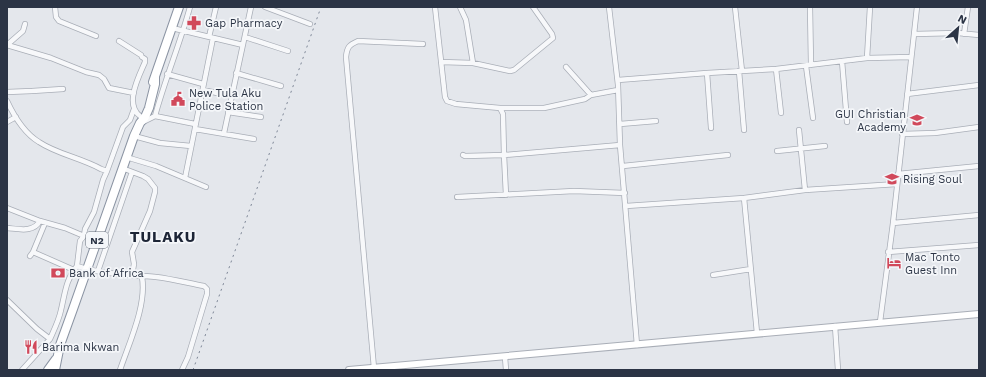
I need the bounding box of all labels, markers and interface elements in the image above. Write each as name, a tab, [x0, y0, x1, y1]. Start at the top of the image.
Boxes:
north arrow	[938, 8, 978, 48]
text: N	[956, 12, 969, 27]
pharmacy icon: Gap Pharmacy	[186, 15, 202, 31]
place label: Gap Pharmacy	[205, 17, 283, 30]
place label: New Tula Aku Police Station	[189, 87, 263, 113]
public building icon: New Tula Aku Police Station	[170, 91, 186, 107]
place label: GUI Christian Academy	[835, 108, 906, 134]
school or university icon: GUI Christian Academy	[909, 112, 925, 128]
school or university icon: Rising Soul	[884, 171, 900, 187]
place label: Rising Soul	[903, 173, 963, 186]
district label: TULAKU	[130, 228, 196, 246]
road number: N2	[86, 232, 108, 248]
place label: Mac Tonto Guest Inn	[905, 251, 960, 277]
hotel icon: Mac Tonto Guest Inn	[886, 255, 902, 271]
bank icon: Bank of Africa	[50, 265, 66, 281]
place label: Bank of Africa	[69, 267, 144, 280]
restaurant icon: Barima Nkwan	[23, 339, 39, 355]
place label: Barima Nkwan	[42, 341, 119, 354]

